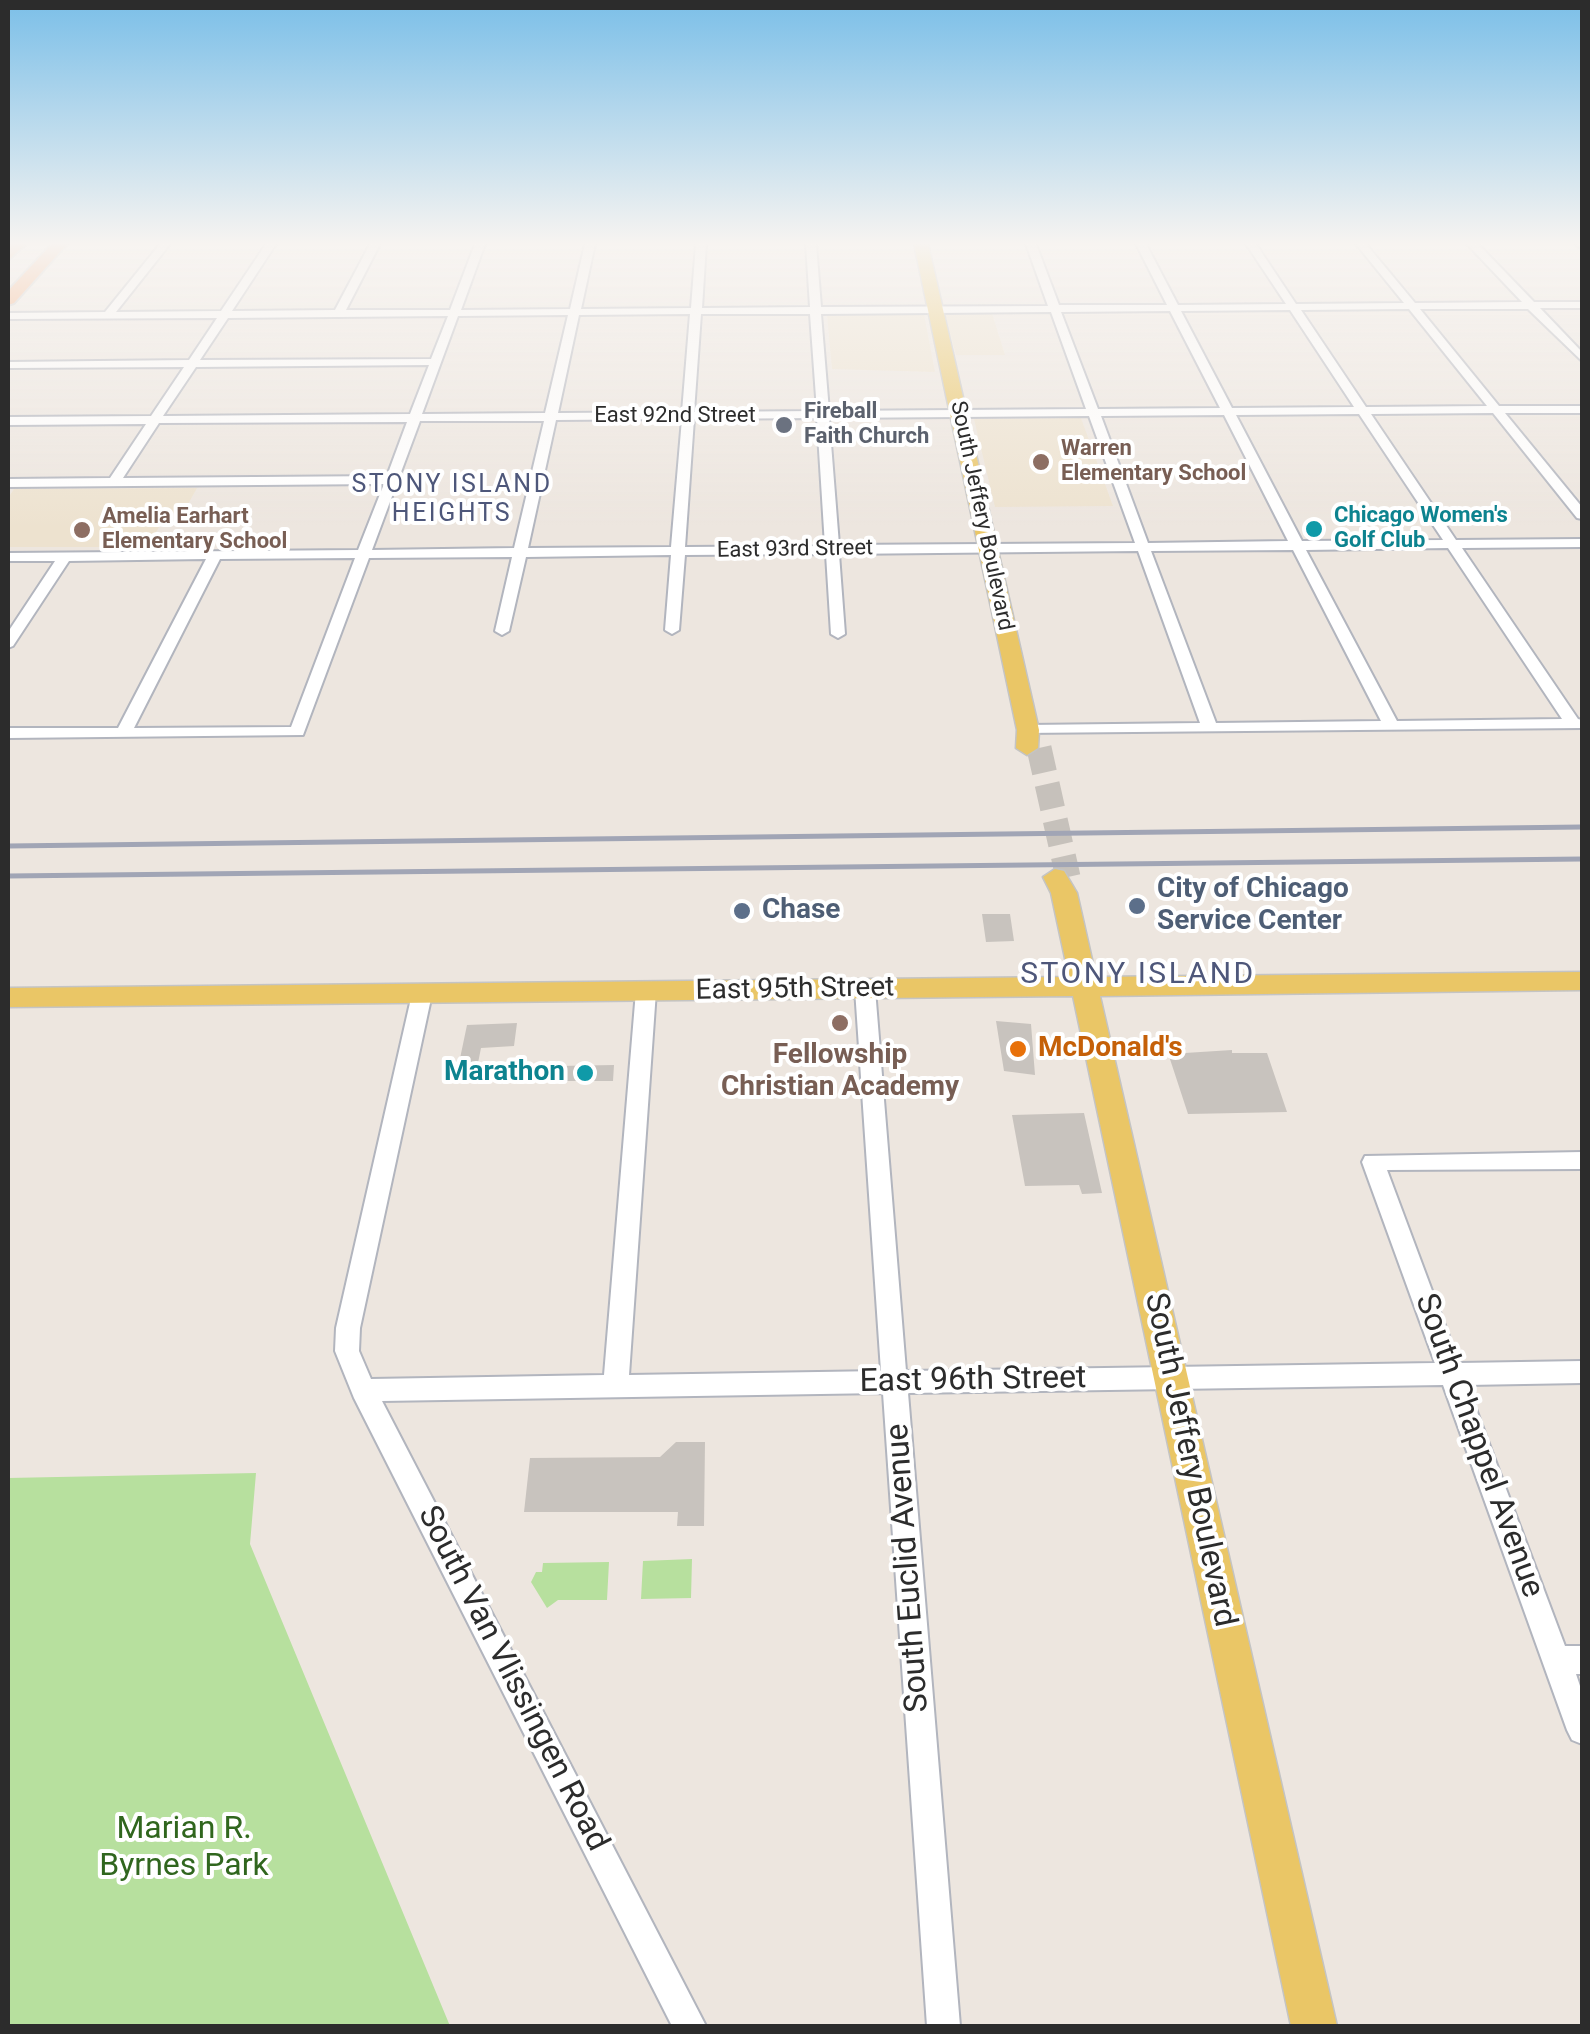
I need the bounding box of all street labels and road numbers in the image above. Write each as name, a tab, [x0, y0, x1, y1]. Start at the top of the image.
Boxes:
street label: South Jeffery Boulevard	[944, 399, 1018, 633]
street label: East 92nd Street	[594, 403, 756, 429]
street label: East 93rd Street	[717, 535, 873, 565]
street label: East 95th Street	[695, 971, 895, 1009]
street label: South Chappel Avenue	[1405, 1289, 1551, 1603]
street label: South Jeffery Boulevard	[1135, 1290, 1243, 1630]
street label: East 96th Street	[859, 1360, 1087, 1402]
street label: South Euclid Avenue	[880, 1422, 938, 1714]
street label: South Van Vlissingen Road	[408, 1500, 616, 1858]

